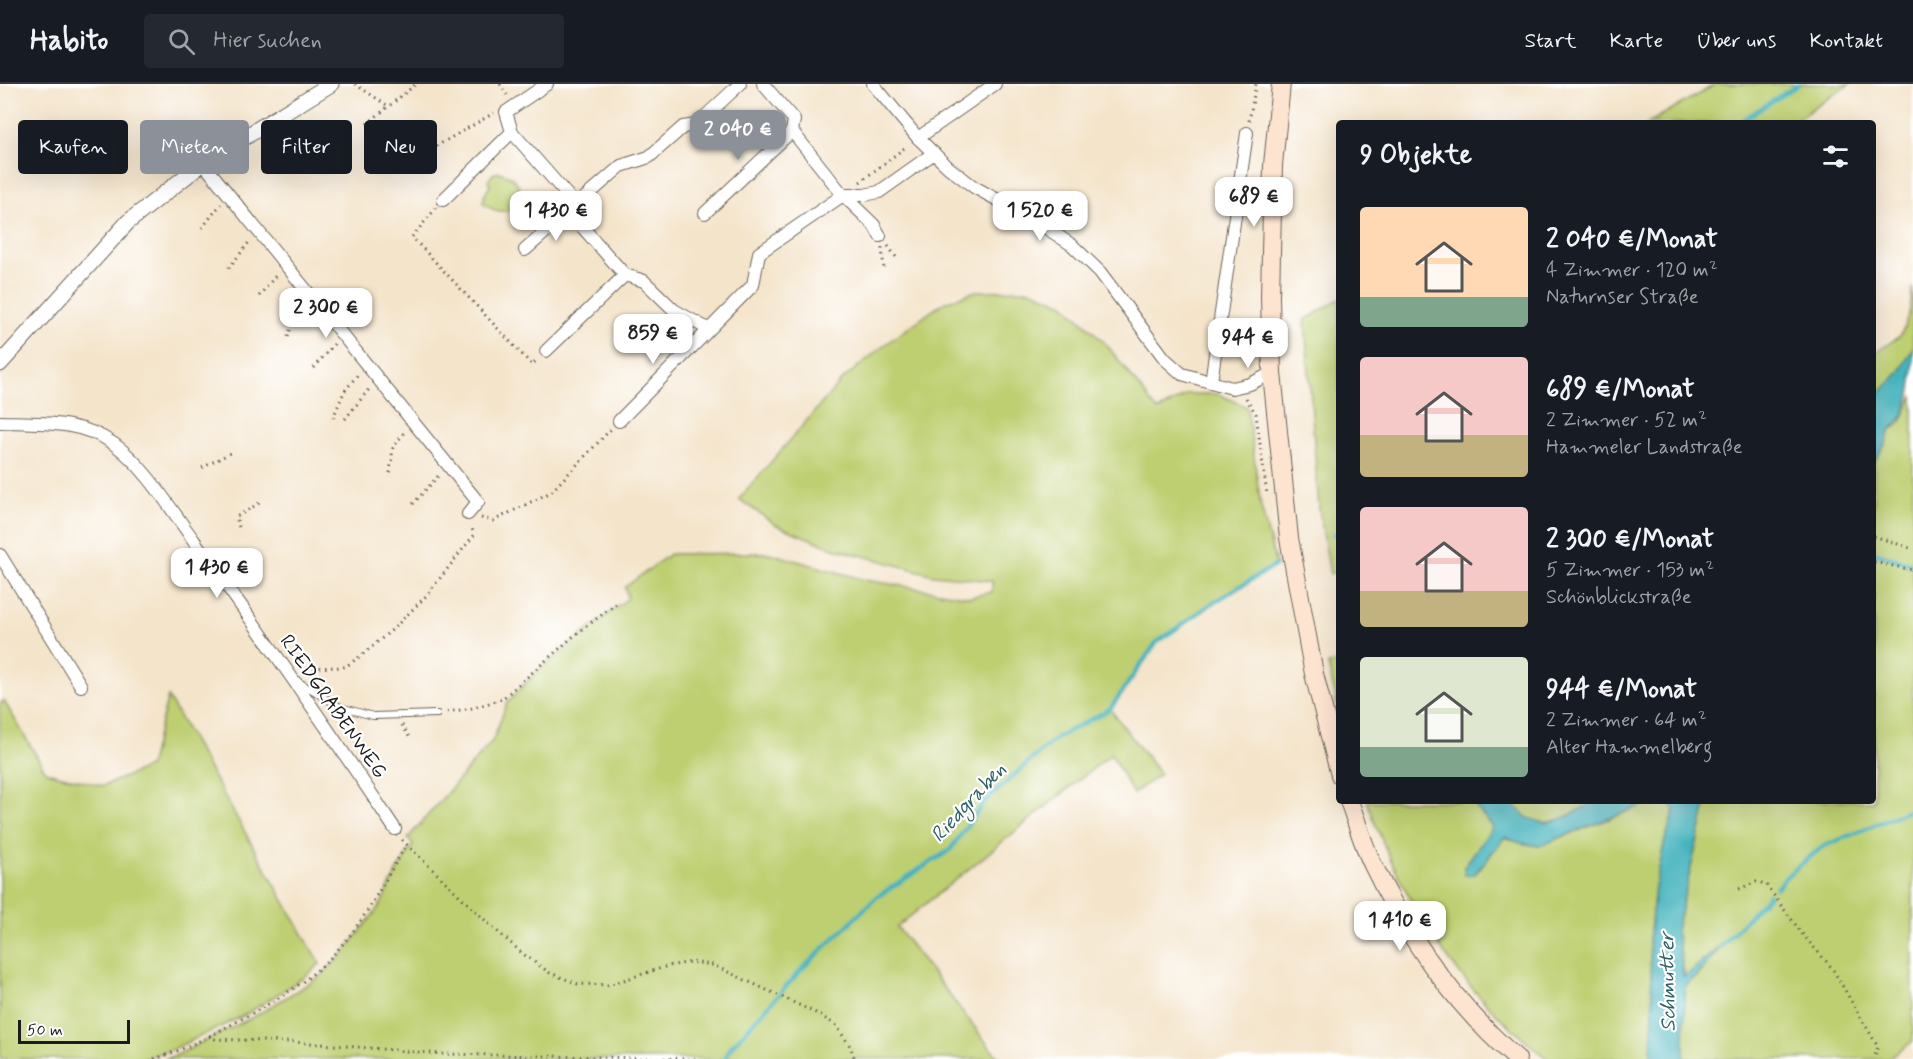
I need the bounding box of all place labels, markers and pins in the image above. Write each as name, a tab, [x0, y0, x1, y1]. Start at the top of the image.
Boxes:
pin: 2 040 €	[683, 110, 793, 161]
pin: 689 €	[1212, 177, 1296, 228]
pin: 1 430 €	[501, 191, 611, 242]
pin: 1 520 €	[985, 191, 1095, 242]
pin: 2 300 €	[271, 288, 381, 339]
pin: 859 €	[611, 314, 695, 365]
pin: 944 €	[1206, 318, 1290, 369]
pin: 1 430 €	[162, 548, 272, 599]
pin: 1 410 €	[1345, 901, 1455, 952]

